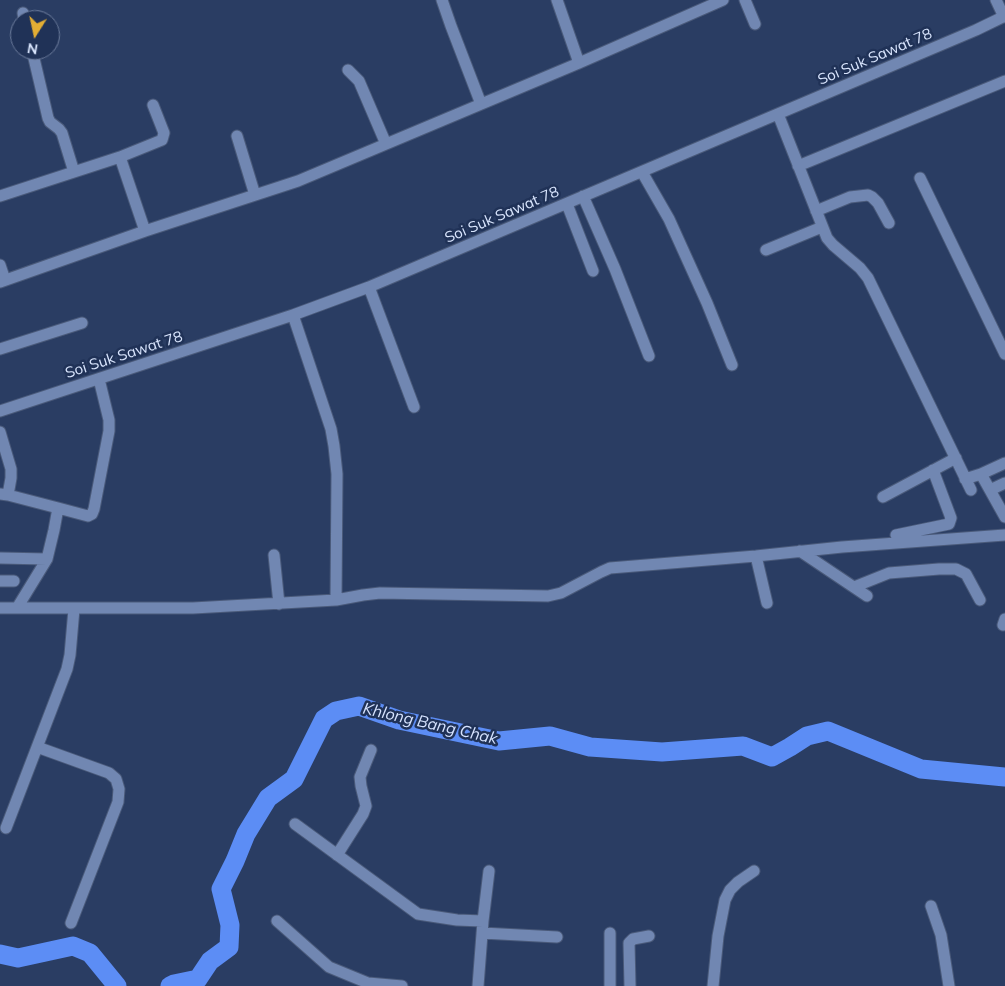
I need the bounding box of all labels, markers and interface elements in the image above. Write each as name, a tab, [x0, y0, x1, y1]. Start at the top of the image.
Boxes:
north arrow	[10, 10, 60, 60]
street label: Soi Suk Sawat 78	[815, 25, 935, 89]
text: N	[26, 39, 39, 59]
street label: Soi Suk Sawat 78	[442, 183, 562, 247]
street label: Soi Suk Sawat 78	[63, 328, 185, 382]
water label: Khlong Bang Chak	[361, 699, 499, 749]

